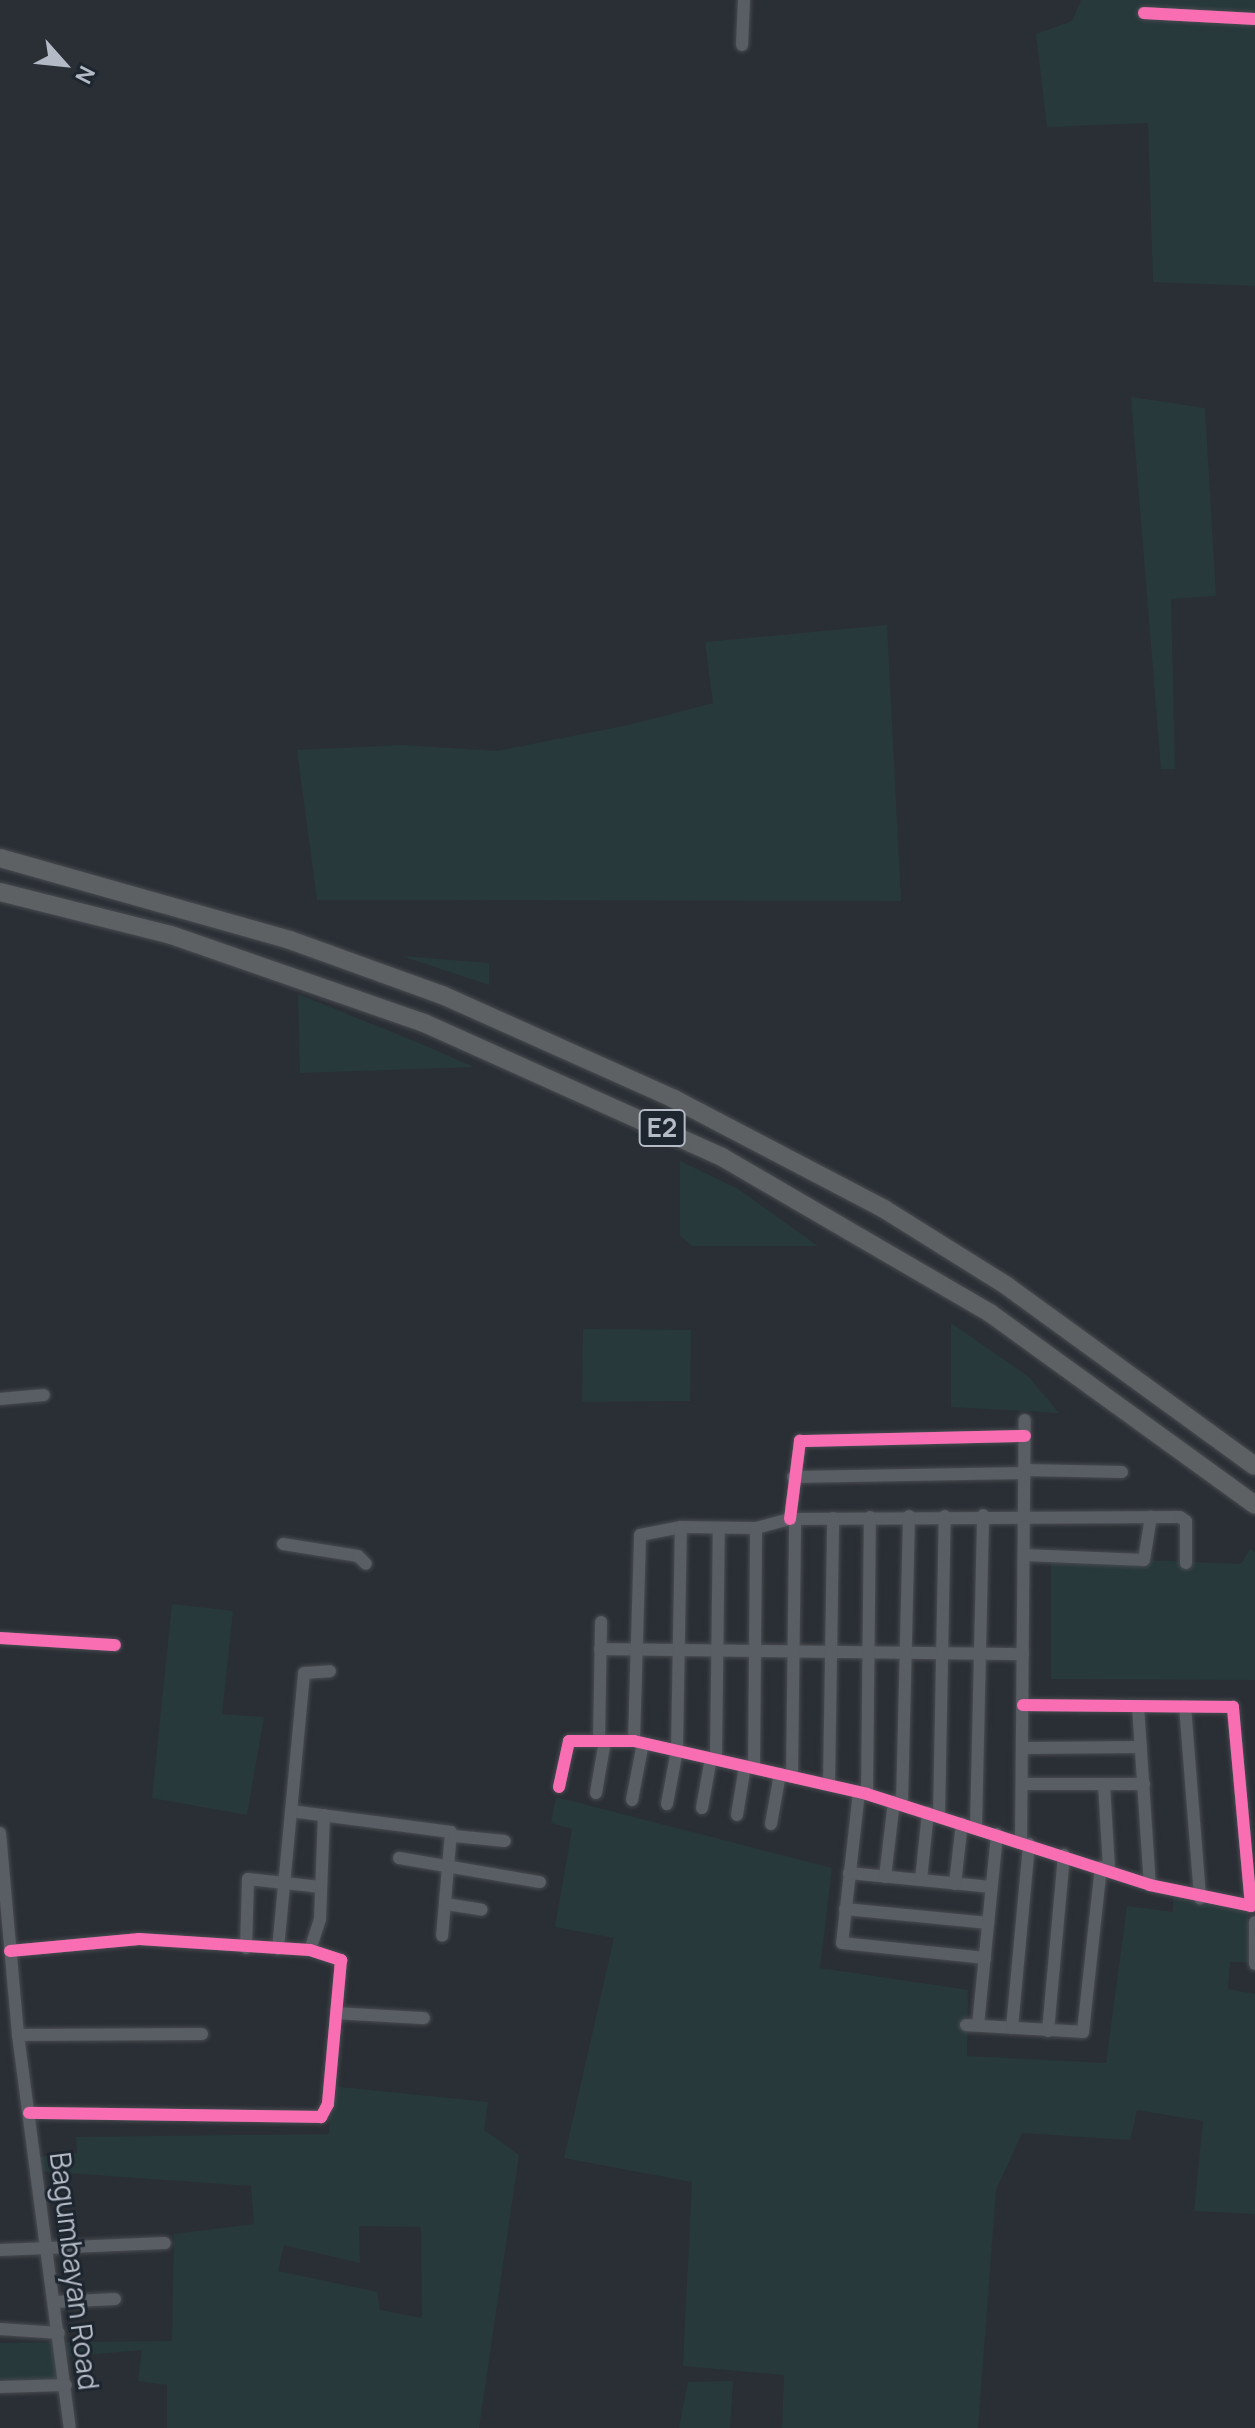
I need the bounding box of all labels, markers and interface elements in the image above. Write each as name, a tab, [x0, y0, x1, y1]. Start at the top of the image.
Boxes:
north arrow	[24, 24, 104, 104]
text: N	[68, 61, 102, 89]
road number: E2	[638, 1106, 686, 1150]
street label: Bagumbayan Road	[44, 2150, 106, 2392]

